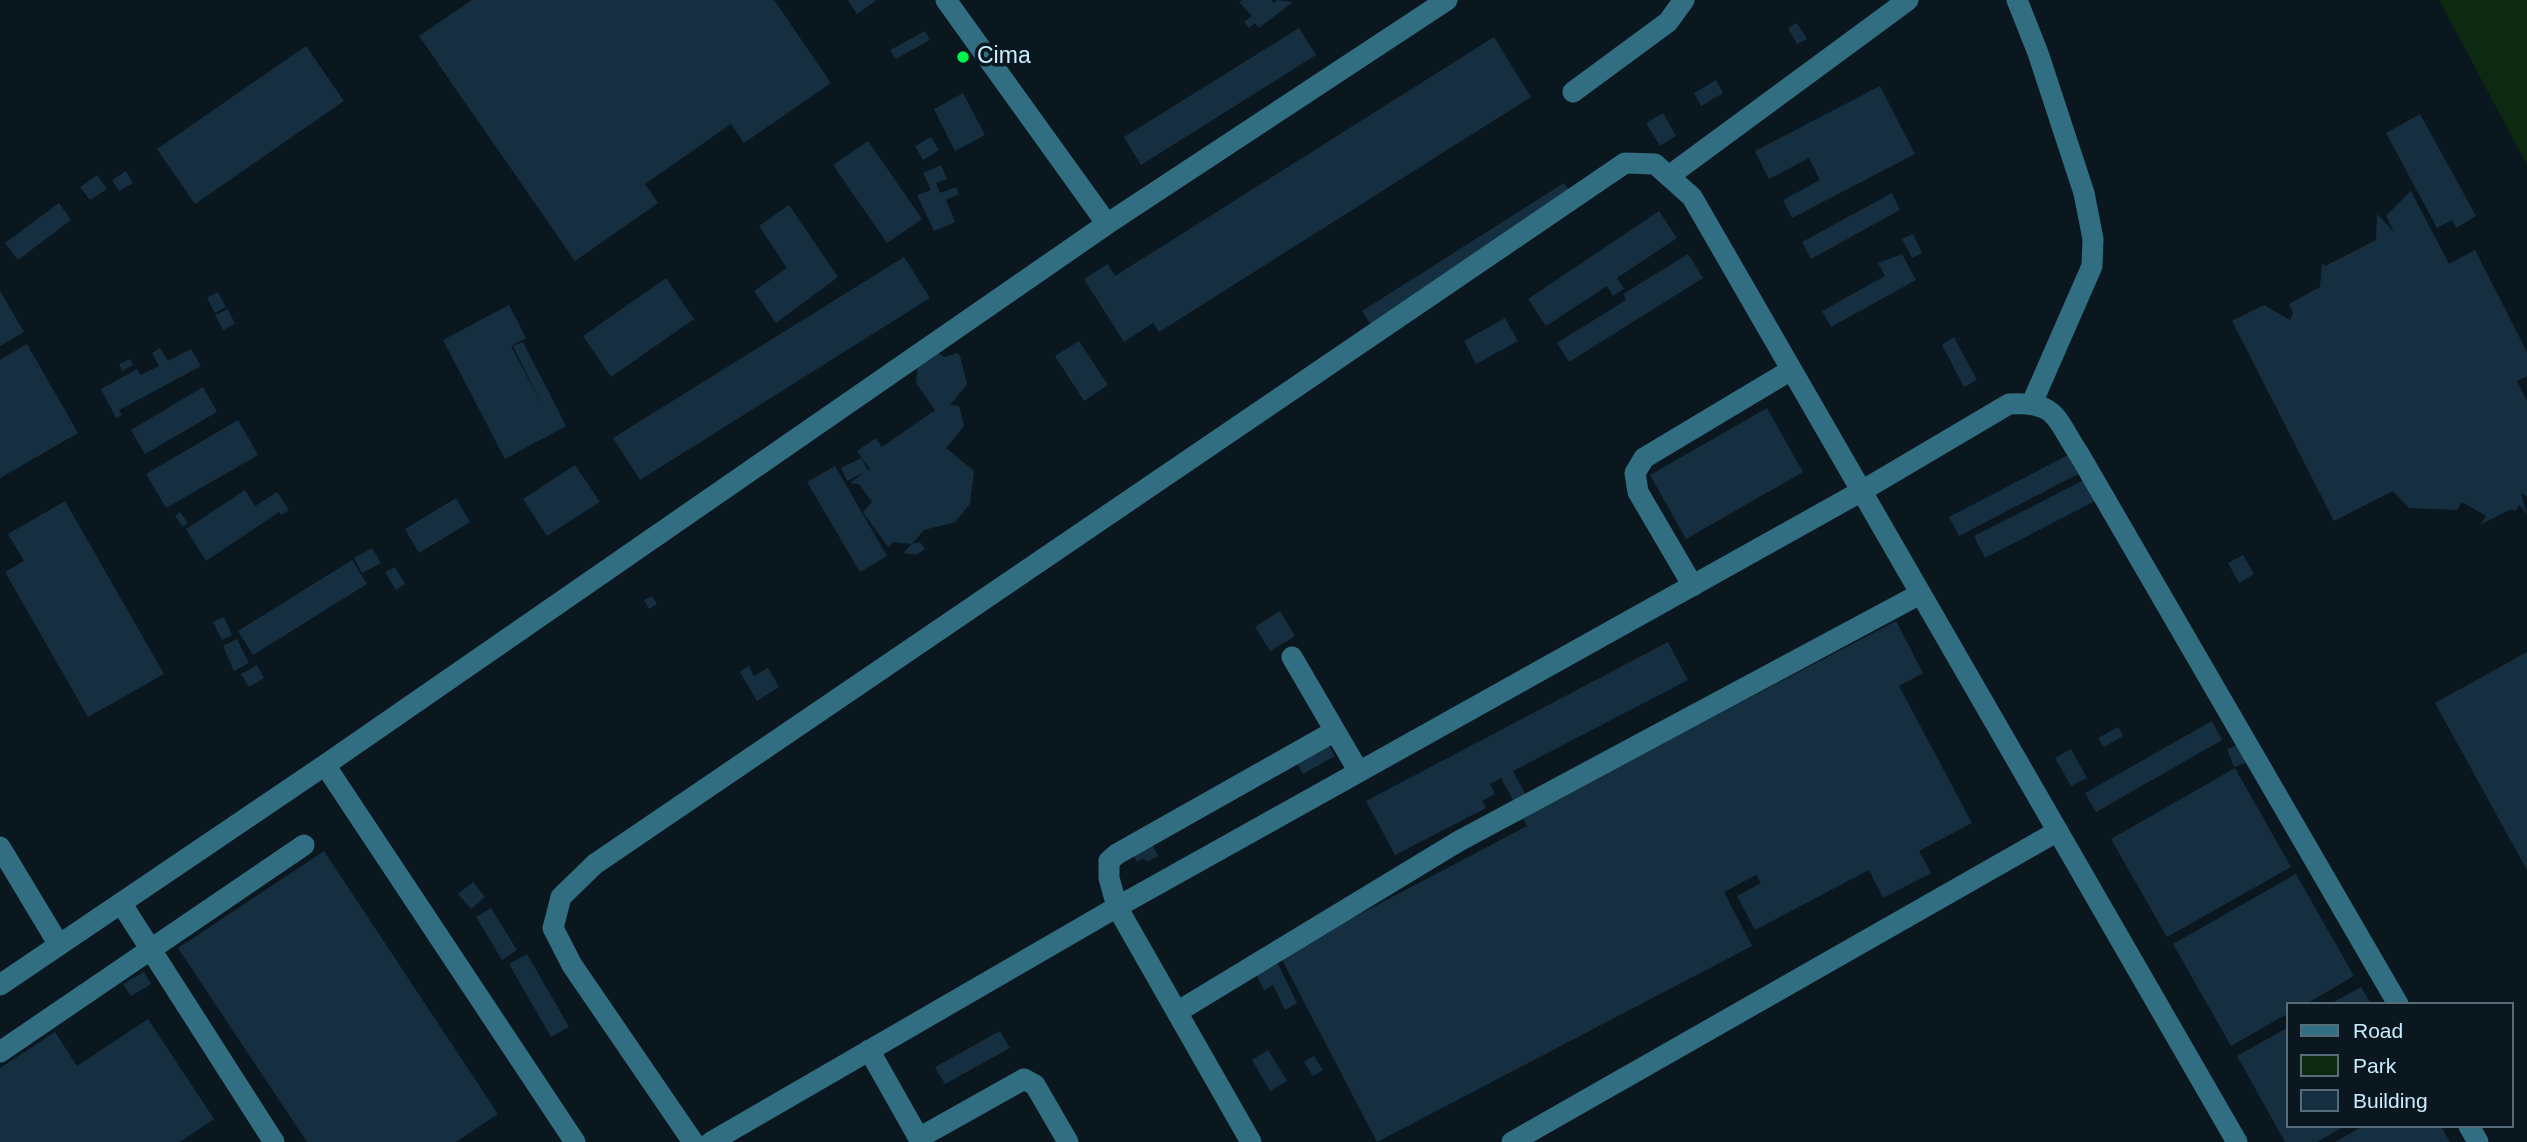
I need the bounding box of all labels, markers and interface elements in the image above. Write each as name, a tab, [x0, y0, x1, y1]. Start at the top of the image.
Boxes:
place label: Cima	[977, 43, 1031, 71]
marker: Cima	[955, 49, 971, 65]
legend	[2286, 1002, 2513, 1128]
text: Road	[2353, 1019, 2403, 1042]
text: Park	[2353, 1054, 2396, 1077]
text: Building	[2353, 1089, 2428, 1112]

